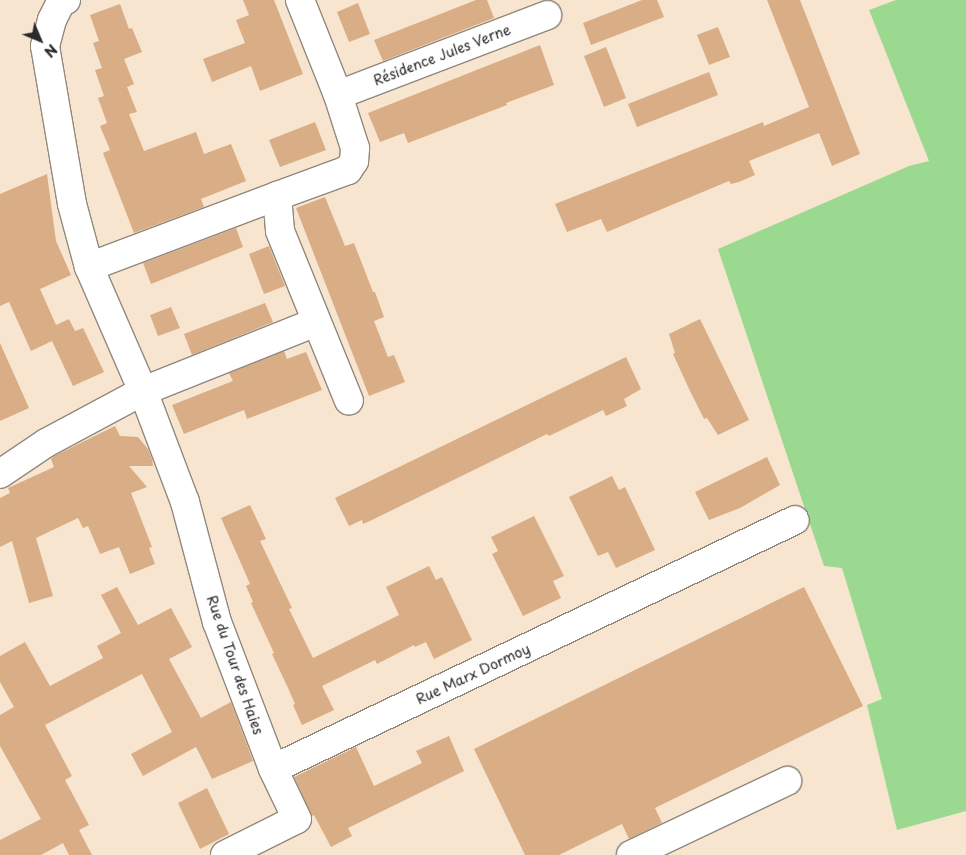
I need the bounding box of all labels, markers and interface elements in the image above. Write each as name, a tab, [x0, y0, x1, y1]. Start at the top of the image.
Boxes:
north arrow	[15, 15, 65, 65]
street label: Résidence Jules Verne	[370, 21, 514, 89]
text: N	[40, 40, 62, 62]
street label: Rue du Tour des Haies	[203, 591, 267, 739]
street label: Rue Marx Dormoy	[413, 640, 533, 708]

